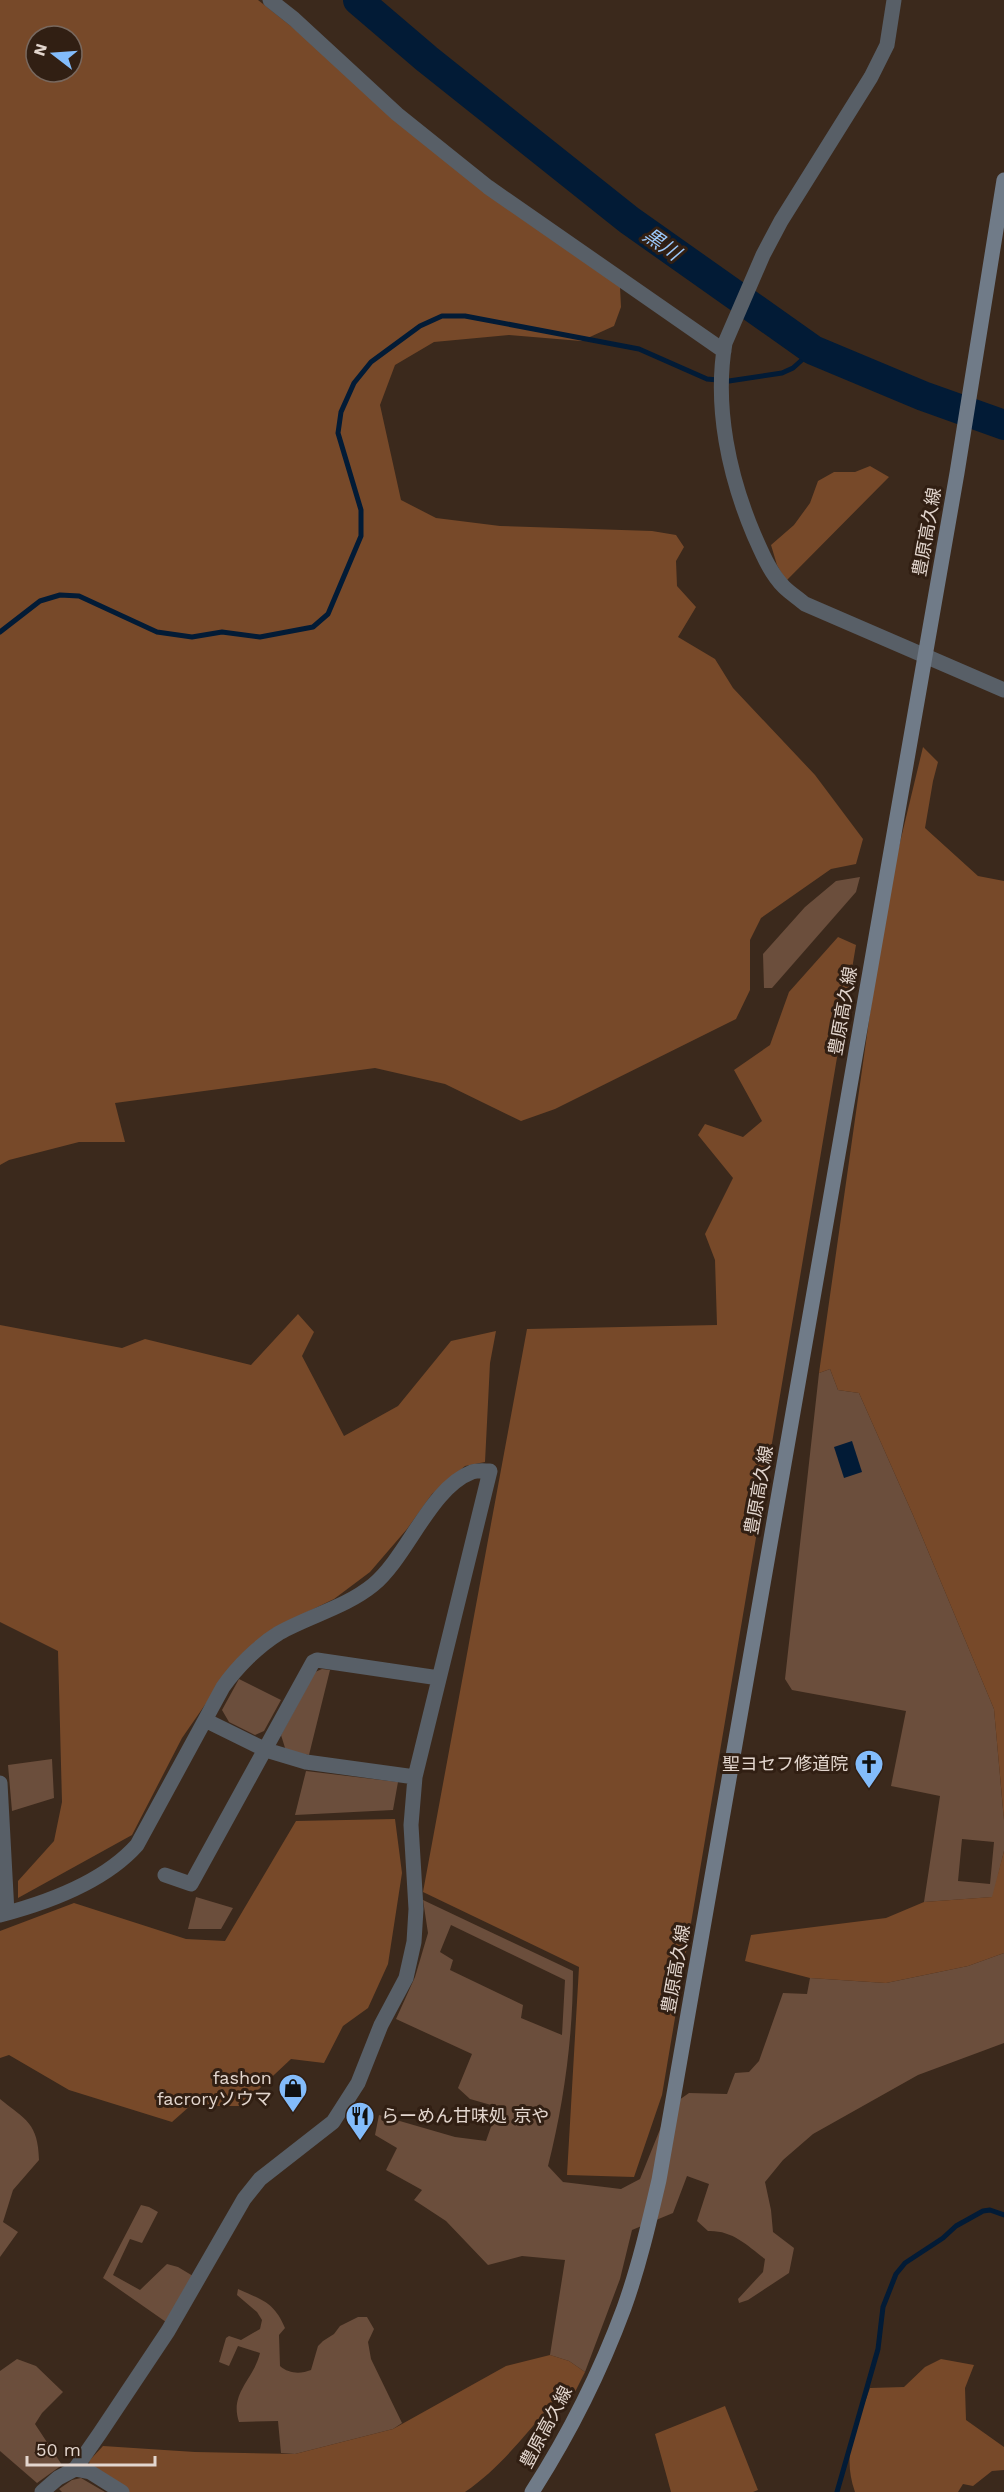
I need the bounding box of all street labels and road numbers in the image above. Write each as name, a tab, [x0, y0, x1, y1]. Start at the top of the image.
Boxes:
street label: 豊原高久線	[908, 486, 945, 578]
street label: 豊原高久線	[824, 965, 861, 1057]
street label: 豊原高久線	[740, 1444, 777, 1536]
street label: 豊原高久線	[657, 1923, 694, 2015]
street label: 豊原高久線	[515, 2382, 576, 2471]

